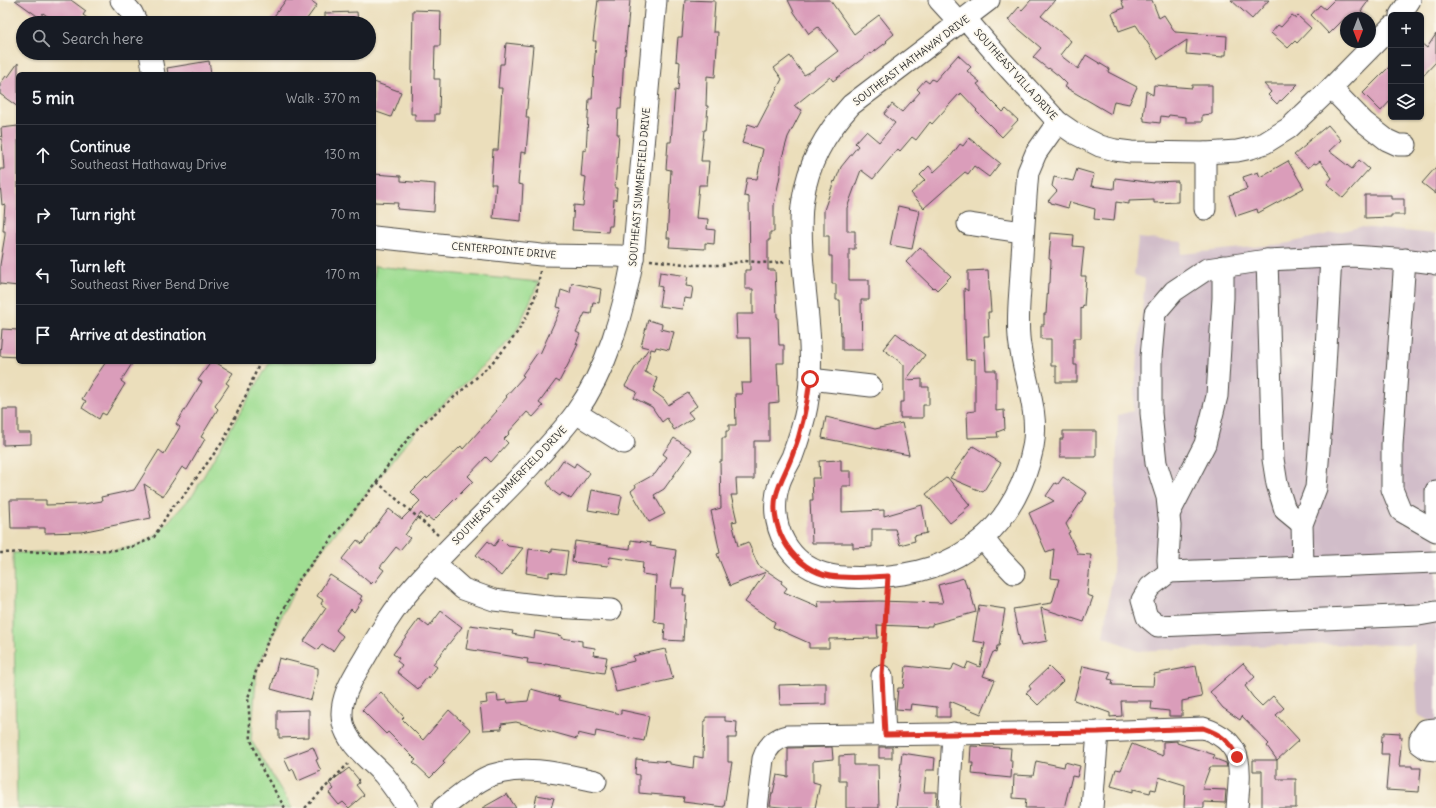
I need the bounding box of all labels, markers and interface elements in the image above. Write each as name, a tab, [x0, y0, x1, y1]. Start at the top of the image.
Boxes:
street label: SOUTHEAST HATHAWAY DRIVE	[851, 12, 972, 108]
north arrow	[1340, 12, 1376, 48]
map controls	[1388, 12, 1424, 120]
button: +	[1388, 12, 1424, 48]
search box	[16, 16, 376, 60]
street label: SOUTHEAST VILLA DRIVE	[971, 26, 1060, 123]
icon: search	[30, 27, 52, 49]
text: Search here	[62, 29, 143, 48]
button: −	[1388, 48, 1424, 84]
button: layers	[1388, 84, 1424, 120]
text: 5 min	[32, 87, 74, 109]
text: Walk · 370 m	[286, 90, 360, 107]
street label: SOUTHEAST SUMMERFIELD DRIVE	[626, 107, 653, 267]
text: Continue	[70, 137, 131, 156]
icon: ahead	[32, 144, 54, 166]
text: 130 m	[324, 146, 360, 163]
text: Southeast Hathaway Drive	[70, 156, 227, 173]
icon: right	[32, 204, 54, 226]
text: Turn right	[70, 205, 135, 224]
text: 70 m	[331, 206, 360, 223]
street label: CENTERPOINTE DRIVE	[451, 239, 557, 262]
text: Turn left	[70, 257, 125, 276]
icon: left	[32, 264, 54, 286]
text: 170 m	[325, 266, 360, 283]
text: Southeast River Bend Drive	[70, 276, 229, 293]
icon: arrive	[32, 324, 54, 346]
text: Arrive at destination	[70, 325, 206, 344]
route start	[801, 370, 819, 388]
street label: SOUTHEAST SUMMERFIELD DRIVE	[449, 423, 570, 547]
route end	[1228, 748, 1246, 766]

